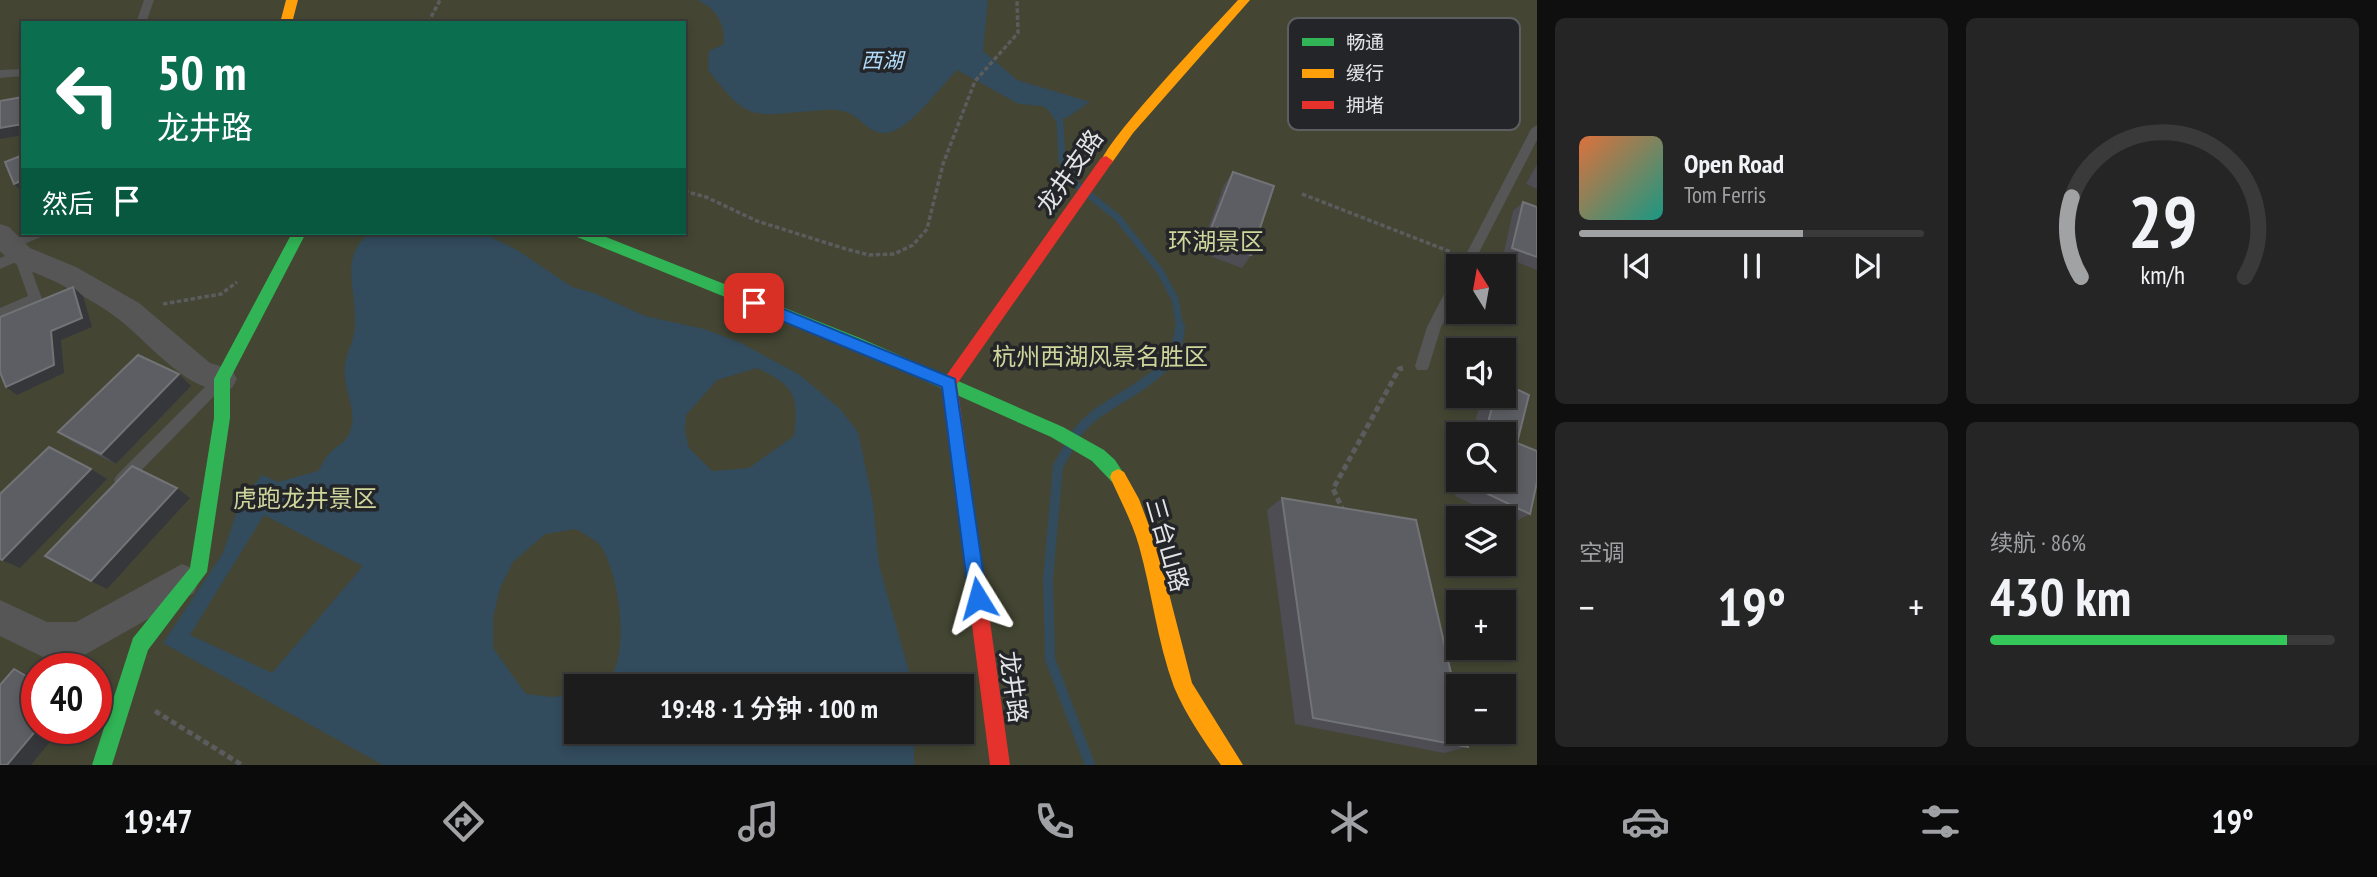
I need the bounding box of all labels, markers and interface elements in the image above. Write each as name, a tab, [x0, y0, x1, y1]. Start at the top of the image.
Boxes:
legend	[1288, 18, 1520, 130]
text: 畅通	[1346, 30, 1384, 54]
text: 50 m	[157, 40, 246, 104]
water label: 西湖	[861, 47, 906, 74]
icon: left	[42, 49, 133, 140]
text: 缓行	[1346, 61, 1384, 85]
text: 拥堵	[1346, 93, 1384, 117]
text: 龙井路	[157, 106, 253, 148]
street label: 龙井支路	[1029, 124, 1110, 220]
text: Open Road	[1684, 147, 1784, 180]
text: 29	[2128, 173, 2197, 267]
text: Tom Ferris	[1684, 180, 1766, 209]
icon: arrive	[108, 182, 146, 220]
text: 然后	[42, 187, 94, 220]
park label: 环湖景区	[1168, 226, 1264, 257]
icon: previous	[1618, 247, 1656, 285]
icon: pause	[1733, 247, 1771, 285]
icon: next	[1848, 247, 1886, 285]
north arrow	[1446, 254, 1516, 324]
map controls	[1446, 254, 1516, 744]
text: km/h	[2140, 259, 2185, 291]
pin	[724, 273, 784, 333]
icon: arrive	[735, 284, 773, 322]
button: sound	[1446, 338, 1516, 408]
park label: 杭州西湖风景名胜区	[992, 341, 1208, 372]
button: search	[1446, 422, 1516, 492]
park label: 虎跑龙井景区	[233, 483, 377, 514]
street label: 三台山路	[1139, 494, 1196, 595]
button: layers	[1446, 506, 1516, 576]
text: 续航 · 86%	[1990, 528, 2086, 557]
text: 空调	[1579, 538, 1625, 567]
position arrow	[941, 561, 1015, 635]
text: 430 km	[1990, 563, 2131, 630]
text: 19°	[1717, 573, 1786, 640]
text: −	[1579, 582, 1595, 631]
text: +	[1908, 582, 1924, 631]
button: +	[1446, 590, 1516, 660]
street label: 龙井路	[993, 649, 1034, 725]
speed limit sign: 40	[21, 653, 112, 744]
button: −	[1446, 674, 1516, 744]
text: 19:48 · 1 分钟 · 100 m	[660, 692, 878, 725]
icon: directions	[439, 797, 488, 846]
icon: music	[734, 797, 783, 846]
icon: phone	[1030, 797, 1079, 846]
icon: climate	[1325, 797, 1374, 846]
icon: car	[1621, 797, 1670, 846]
icon: filters	[1916, 797, 1965, 846]
text: 19:47	[123, 800, 192, 842]
text: 19°	[2212, 800, 2254, 842]

